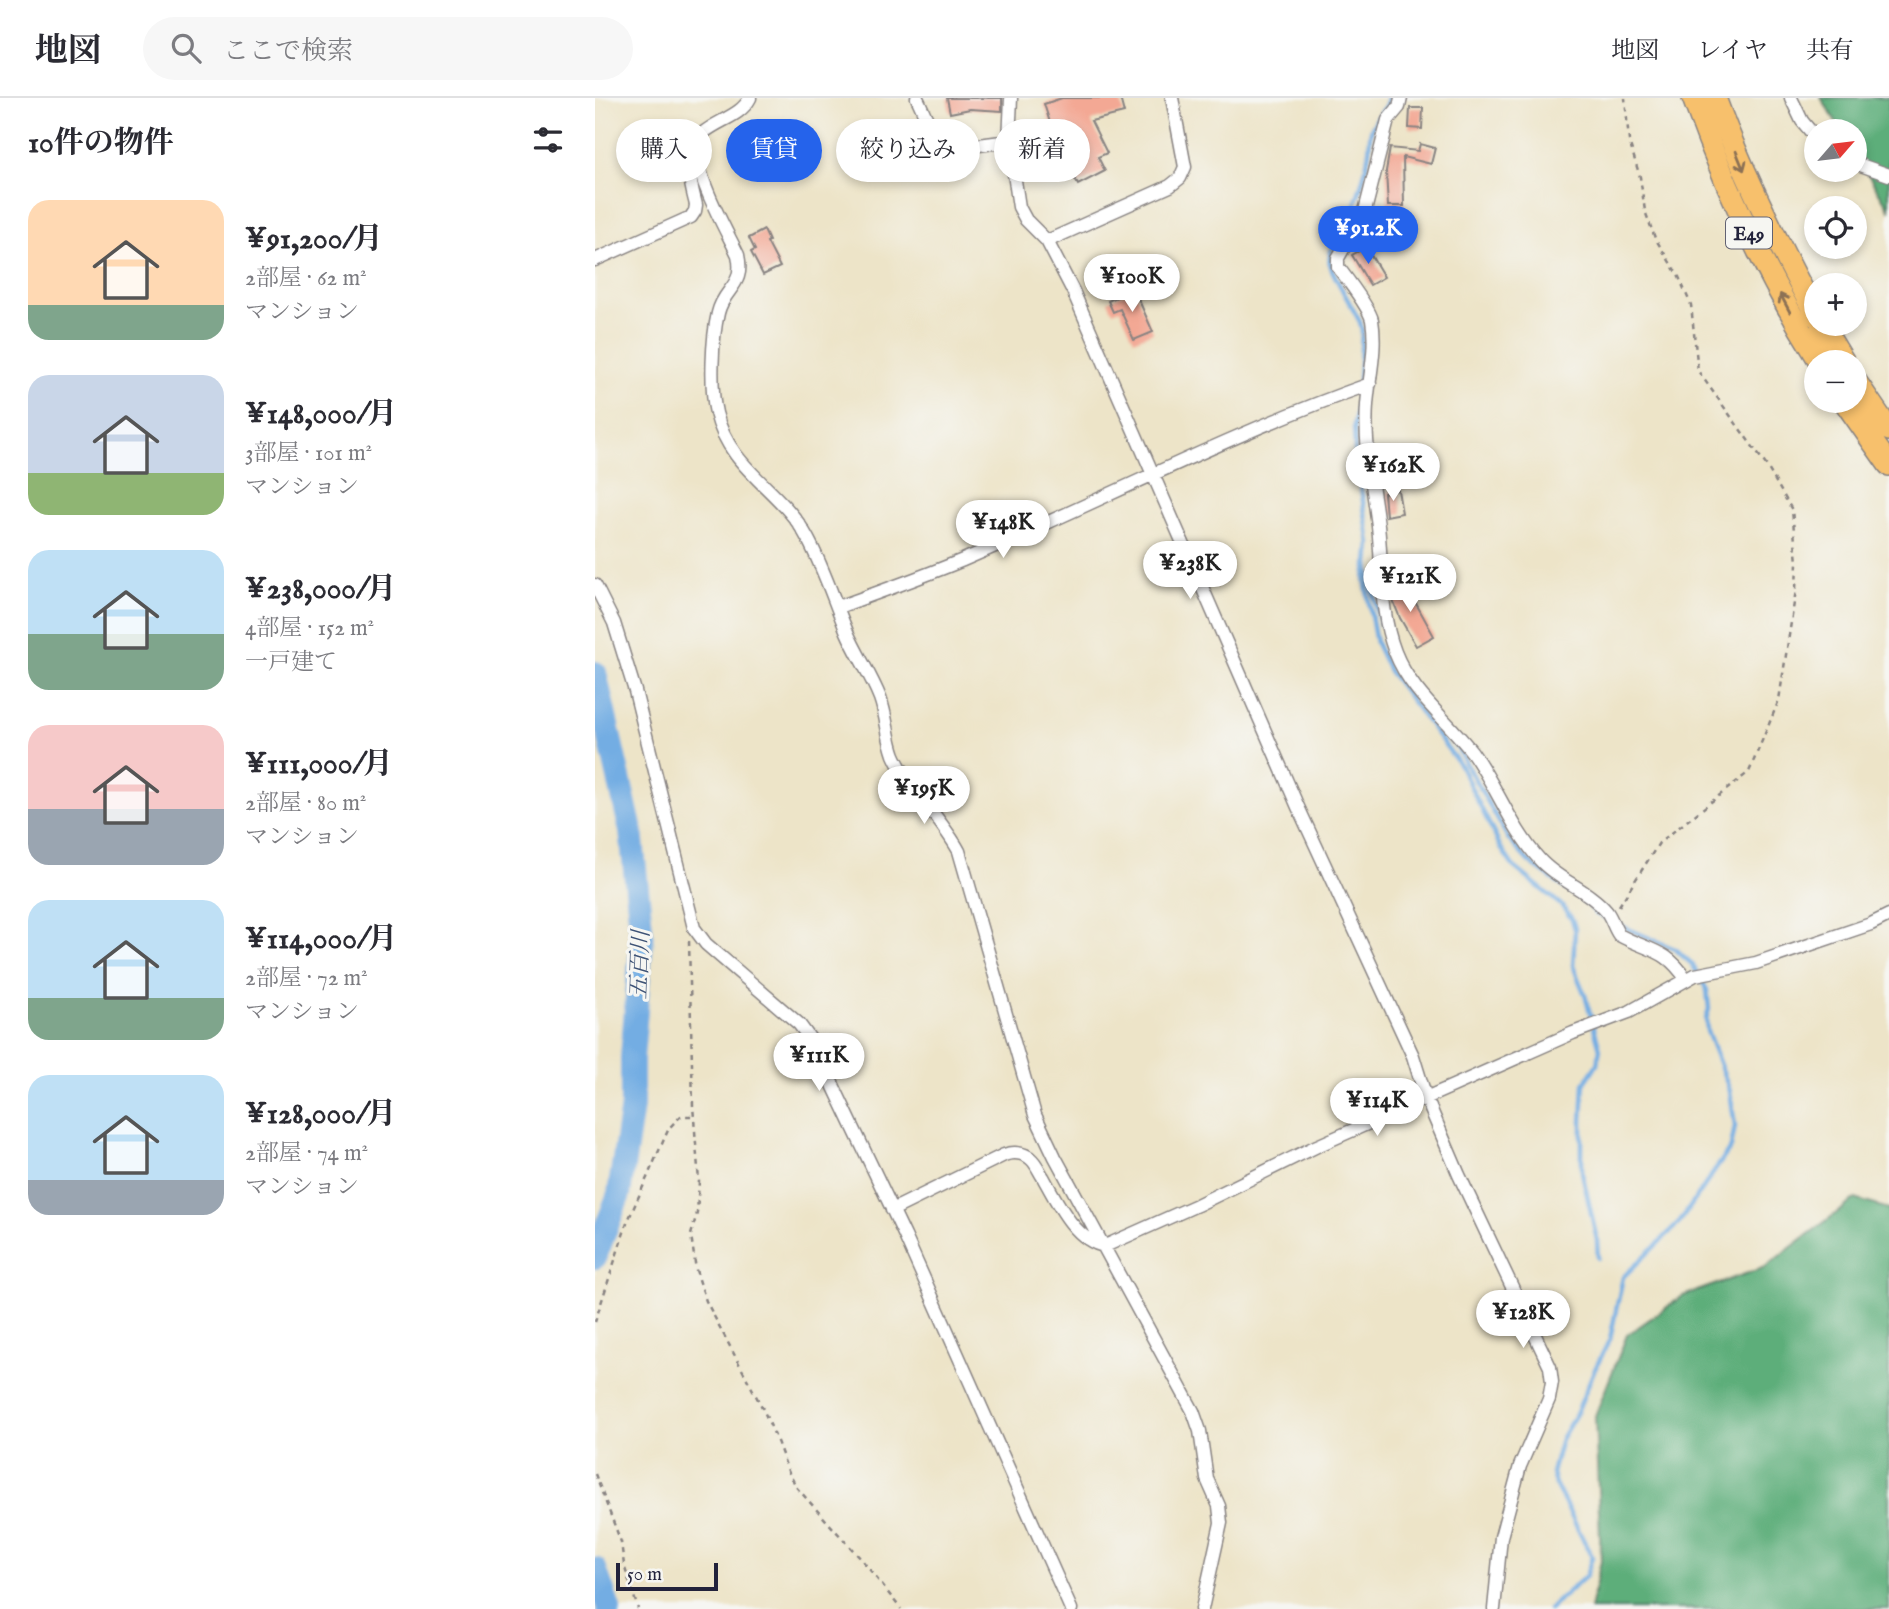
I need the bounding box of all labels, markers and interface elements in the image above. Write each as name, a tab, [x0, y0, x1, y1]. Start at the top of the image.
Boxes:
search box	[143, 17, 633, 80]
icon: search	[167, 29, 205, 67]
text: 地図	[35, 31, 101, 73]
text: ここで検索	[223, 35, 353, 68]
text: 地図	[1611, 36, 1659, 67]
text: レイヤ	[1697, 36, 1768, 67]
text: 共有	[1806, 36, 1854, 67]
chip: 購入	[616, 119, 712, 182]
chip: 賃貸	[726, 119, 822, 182]
chip: 絞り込み	[836, 119, 980, 182]
chip: 新着	[994, 119, 1090, 182]
north arrow	[1804, 119, 1867, 182]
map controls	[1804, 119, 1867, 413]
icon: filters	[529, 121, 567, 159]
text: 10件の物件	[28, 125, 174, 163]
one-way arrow	[1735, 150, 1748, 172]
button: locate	[1804, 196, 1867, 259]
pin: ¥91.2K	[1311, 206, 1425, 266]
text: ¥91.2K	[1334, 214, 1402, 243]
road number: E49	[1726, 217, 1772, 248]
text: ¥91,200/月	[245, 221, 383, 259]
icon: home	[84, 228, 168, 312]
pin: ¥100K	[1083, 254, 1181, 314]
text: ¥100K	[1100, 262, 1164, 291]
text: 2部屋 · 62 m²	[245, 264, 367, 293]
button: +	[1804, 273, 1867, 336]
one-way arrow	[1778, 294, 1792, 314]
text: マンション	[245, 298, 359, 327]
button: −	[1804, 350, 1867, 413]
text: ¥148,000/月	[245, 396, 397, 434]
icon: home	[84, 403, 168, 487]
text: 3部屋 · 101 m²	[245, 439, 372, 468]
pin: ¥162K	[1344, 444, 1442, 503]
text: ¥162K	[1362, 451, 1424, 480]
text: マンション	[245, 473, 359, 502]
pin: ¥148K	[954, 500, 1052, 560]
text: ¥148K	[972, 508, 1034, 537]
pin: ¥238K	[1141, 542, 1239, 601]
text: ¥238K	[1159, 549, 1221, 578]
pin: ¥121K	[1361, 554, 1459, 614]
text: ¥121K	[1379, 562, 1441, 591]
text: ¥238,000/月	[245, 571, 396, 609]
icon: home	[84, 578, 168, 662]
text: 4部屋 · 152 m²	[245, 614, 374, 643]
text: 一戸建て	[245, 648, 337, 677]
text: ¥111,000/月	[245, 746, 393, 784]
icon: home	[84, 753, 168, 837]
pin: ¥195K	[875, 766, 973, 826]
text: ¥195K	[894, 774, 954, 803]
text: 2部屋 · 80 m²	[245, 789, 366, 818]
text: マンション	[245, 823, 359, 852]
text: ¥114,000/月	[245, 921, 397, 959]
water label: 五百川	[625, 927, 656, 1000]
icon: home	[84, 928, 168, 1012]
text: 2部屋 · 72 m²	[245, 964, 368, 993]
text: マンション	[245, 998, 359, 1027]
pin: ¥111K	[770, 1034, 868, 1093]
text: ¥111K	[789, 1041, 849, 1070]
pin: ¥114K	[1328, 1079, 1426, 1138]
text: ¥114K	[1346, 1086, 1408, 1115]
text: ¥128,000/月	[245, 1096, 396, 1134]
icon: home	[84, 1103, 168, 1187]
text: 2部屋 · 74 m²	[245, 1139, 368, 1168]
text: マンション	[245, 1173, 359, 1202]
pin: ¥128K	[1474, 1290, 1572, 1350]
text: ¥128K	[1492, 1298, 1554, 1327]
scale bar	[616, 1560, 717, 1592]
text: 50 m	[627, 1563, 662, 1587]

